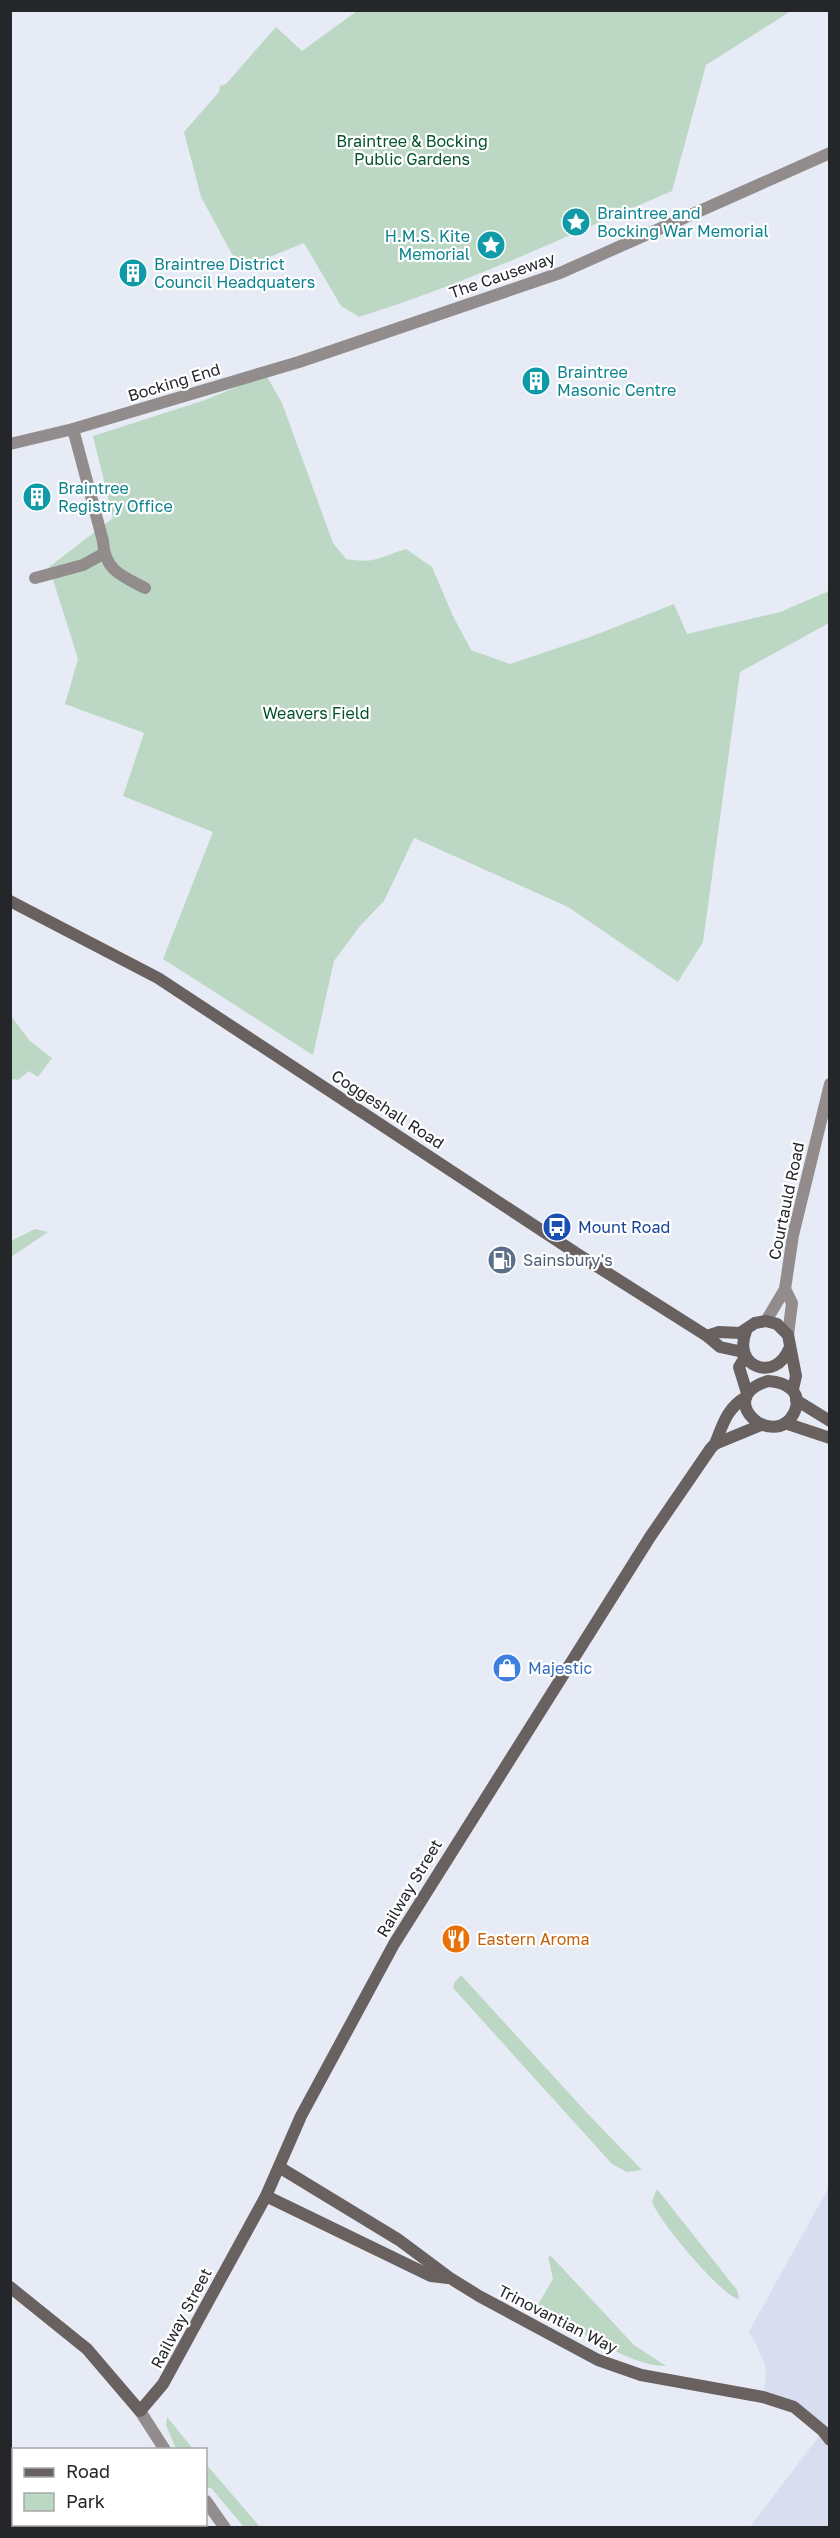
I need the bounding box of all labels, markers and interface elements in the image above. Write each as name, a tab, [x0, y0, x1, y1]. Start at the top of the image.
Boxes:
park label: Braintree & Bocking Public Gardens	[336, 131, 488, 169]
place label: Braintree and Bocking War Memorial	[597, 203, 769, 241]
place icon: Braintree and Bocking War Memorial	[560, 206, 592, 238]
place label: H.M.S. Kite Memorial	[385, 226, 470, 264]
place icon: H.M.S. Kite Memorial	[475, 229, 507, 261]
street label: The Causeway	[446, 248, 558, 302]
place label: Braintree District Council Headquaters	[154, 254, 315, 292]
building icon: Braintree District Council Headquaters	[117, 257, 149, 289]
street label: Bocking End	[125, 358, 223, 406]
place label: Braintree Masonic Centre	[557, 362, 676, 400]
building icon: Braintree Masonic Centre	[520, 365, 552, 397]
place label: Braintree Registry Office	[58, 478, 173, 516]
building icon: Braintree Registry Office	[21, 481, 53, 513]
park label: Weavers Field	[262, 703, 370, 723]
street label: Coggeshall Road	[328, 1065, 448, 1153]
street label: Courtauld Road	[764, 1140, 808, 1262]
bus stop icon: Mount Road	[541, 1211, 573, 1243]
place label: Mount Road	[578, 1217, 670, 1237]
fuel station icon: Sainsbury's	[486, 1244, 518, 1276]
place label: Sainsbury's	[523, 1250, 613, 1270]
shop icon: Majestic	[491, 1652, 523, 1684]
place label: Majestic	[528, 1658, 593, 1678]
street label: Railway Street	[372, 1835, 446, 1941]
restaurant icon: Eastern Aroma	[440, 1923, 472, 1955]
place label: Eastern Aroma	[477, 1929, 589, 1949]
street label: Railway Street	[146, 2264, 216, 2372]
street label: Trinovantian Way	[495, 2280, 621, 2358]
legend	[12, 2448, 207, 2526]
text: Road	[66, 2460, 110, 2482]
text: Park	[66, 2490, 105, 2512]

